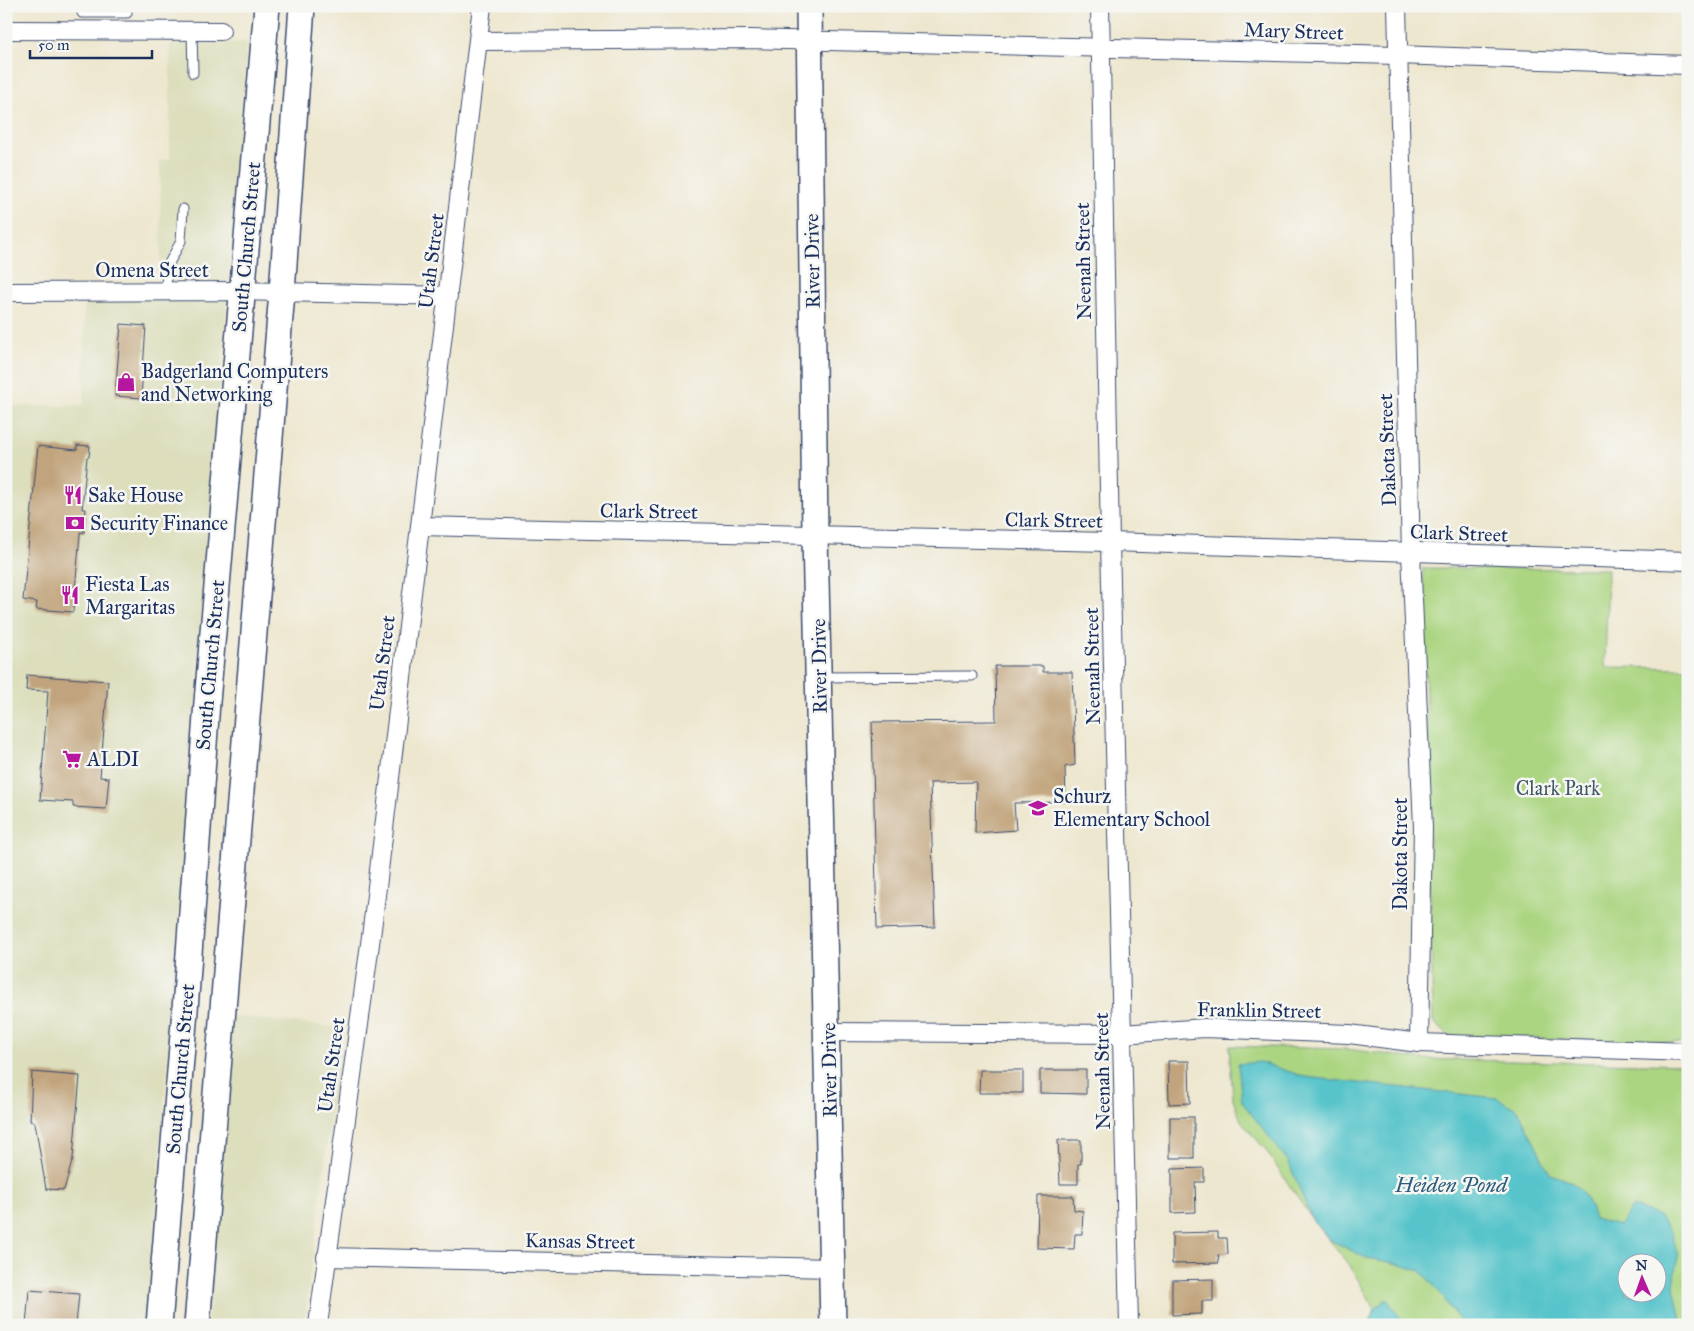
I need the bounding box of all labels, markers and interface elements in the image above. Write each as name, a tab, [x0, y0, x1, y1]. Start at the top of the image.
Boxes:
street label: Mary Street	[1244, 17, 1344, 45]
scale bar	[30, 28, 152, 60]
text: 50 m	[38, 36, 70, 54]
street label: South Church Street	[227, 161, 265, 333]
street label: Neenah Street	[1070, 202, 1096, 320]
street label: Utah Street	[413, 212, 449, 310]
street label: River Drive	[799, 213, 825, 309]
street label: Omena Street	[95, 258, 209, 282]
place label: Badgerland Computers and Networking	[141, 359, 328, 407]
shop icon: Badgerland Computers and Networking	[115, 371, 137, 393]
street label: Dakota Street	[1373, 393, 1401, 507]
place label: Sake House	[88, 483, 183, 507]
restaurant icon: Sake House	[62, 484, 84, 506]
street label: Clark Street	[600, 498, 698, 524]
street label: Clark Street	[1005, 507, 1103, 533]
place label: Security Finance	[90, 511, 228, 535]
bank icon: Security Finance	[64, 512, 86, 534]
street label: Clark Street	[1410, 519, 1508, 547]
place label: Fiesta Las Margaritas	[85, 572, 175, 620]
street label: South Church Street	[191, 579, 229, 751]
restaurant icon: Fiesta Las Margaritas	[59, 584, 81, 606]
street label: Neenah Street	[1079, 607, 1105, 725]
street label: Utah Street	[364, 614, 400, 712]
street label: River Drive	[806, 618, 832, 714]
place label: ALDI	[86, 747, 139, 771]
supermarket icon: ALDI	[61, 748, 83, 770]
park label: Clark Park	[1516, 776, 1601, 800]
place label: Schurz Elementary School	[1053, 784, 1211, 831]
school or university icon: Schurz Elementary School	[1027, 797, 1049, 819]
street label: Dakota Street	[1388, 797, 1412, 911]
street label: South Church Street	[161, 983, 199, 1155]
street label: Franklin Street	[1197, 997, 1321, 1023]
street label: Neenah Street	[1089, 1012, 1115, 1130]
street label: Utah Street	[312, 1016, 350, 1114]
street label: River Drive	[816, 1022, 842, 1118]
water label: Heiden Pond	[1394, 1172, 1509, 1198]
street label: Kansas Street	[525, 1228, 635, 1254]
north arrow	[1616, 1254, 1666, 1304]
text: N	[1635, 1257, 1648, 1274]

